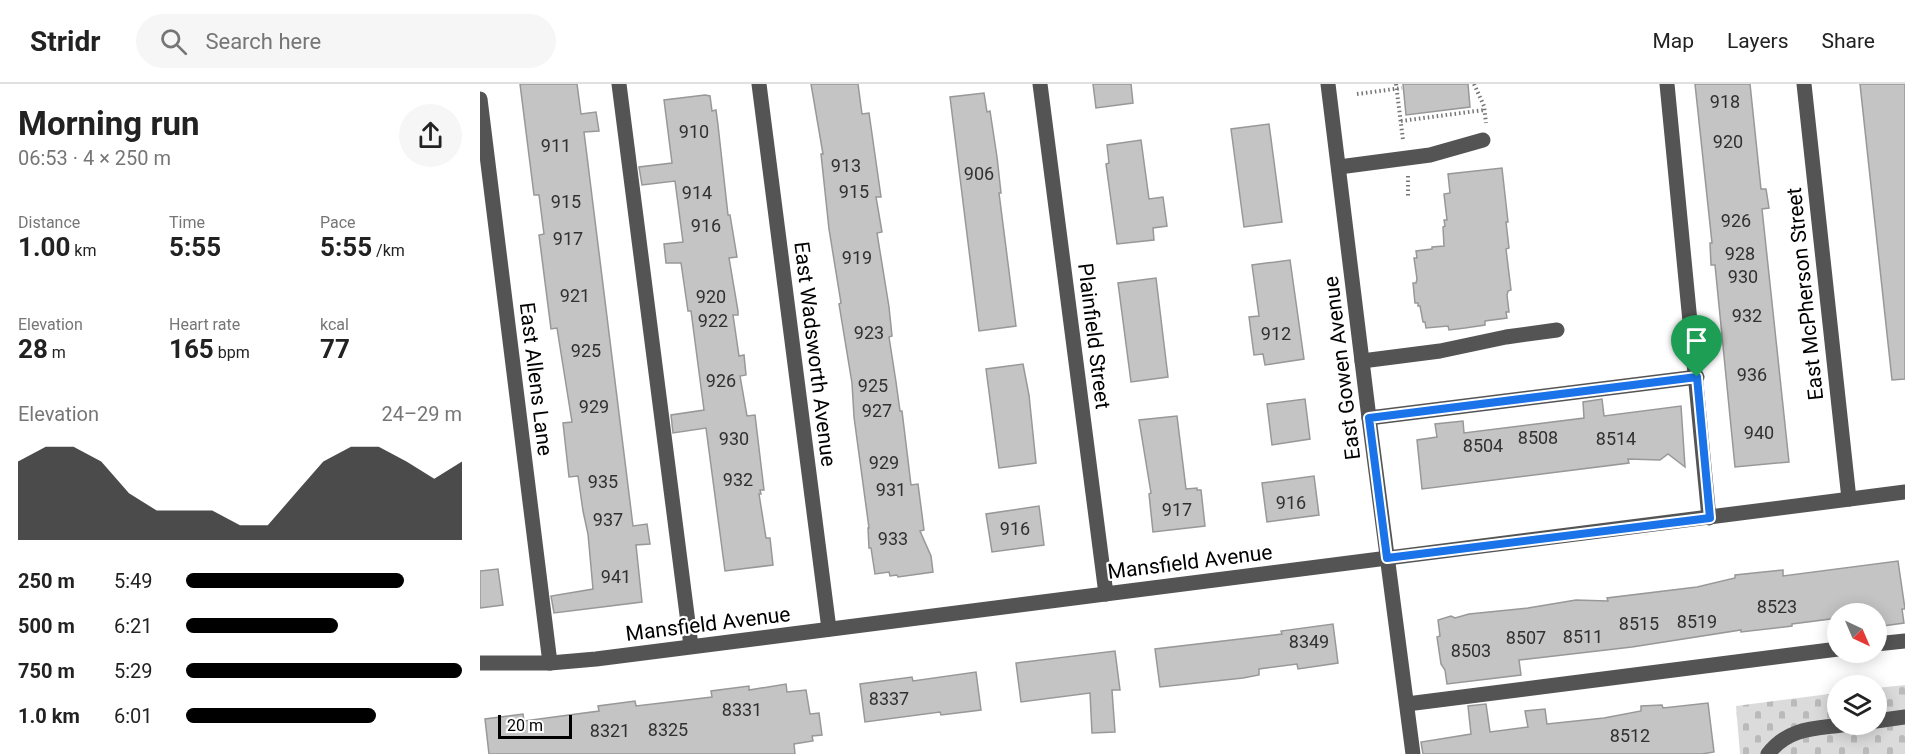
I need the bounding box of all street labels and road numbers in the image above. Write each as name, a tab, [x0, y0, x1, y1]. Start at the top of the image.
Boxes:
street label: East McPherson Street	[1782, 186, 1828, 402]
street label: East Wadsworth Avenue	[789, 240, 841, 468]
street label: Plainfield Street	[1073, 262, 1115, 410]
street label: East Gowen Avenue	[1319, 275, 1365, 461]
street label: East Allens Lane	[515, 301, 557, 457]
street label: Mansfield Avenue	[1106, 540, 1274, 584]
street label: Mansfield Avenue	[624, 602, 792, 646]

